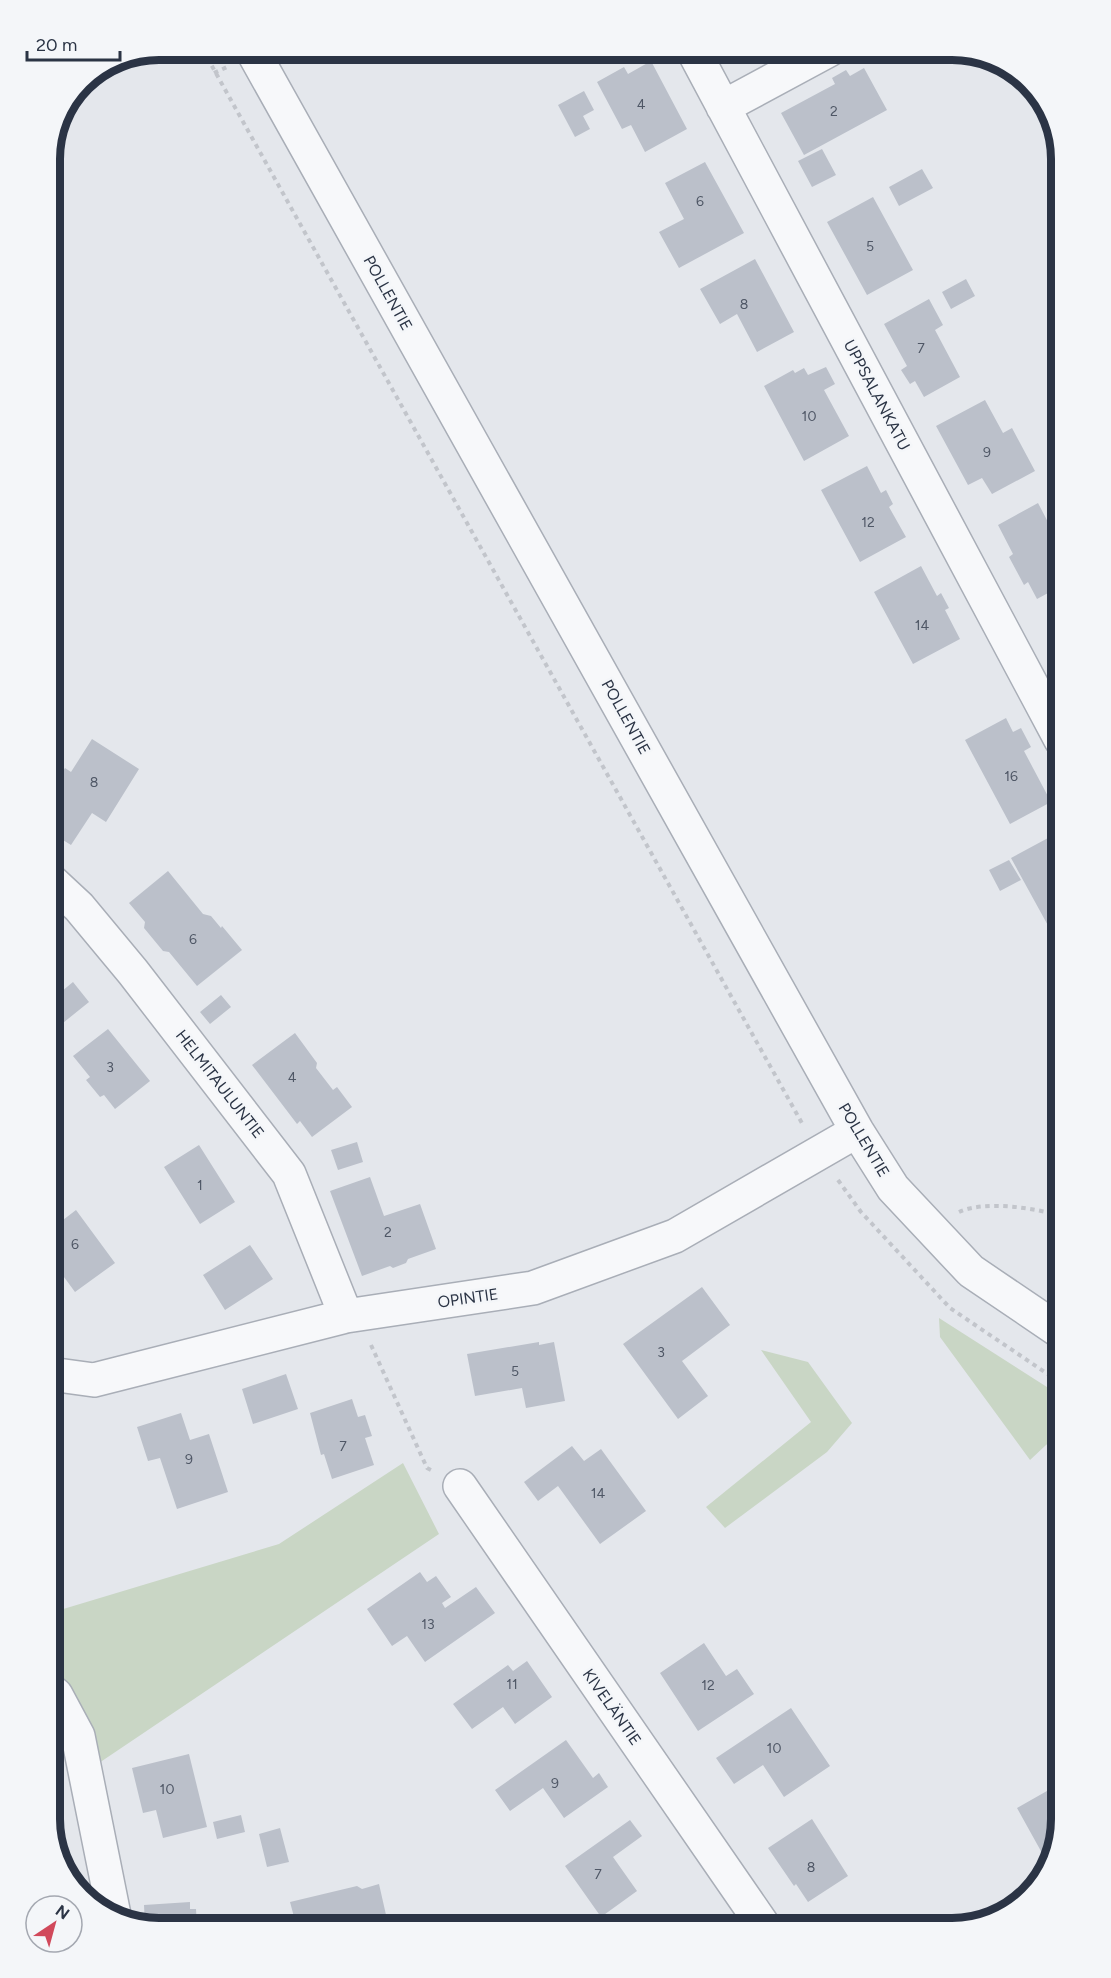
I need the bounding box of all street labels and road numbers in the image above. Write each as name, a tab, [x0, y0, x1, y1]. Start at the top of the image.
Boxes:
street label: POLLENTIE	[360, 252, 416, 334]
street label: UPPSALANKATU	[840, 336, 914, 454]
street label: POLLENTIE	[598, 676, 654, 758]
street label: HELMITAULUNTIE	[172, 1026, 268, 1142]
street label: POLLENTIE	[835, 1100, 893, 1180]
street label: OPINTIE	[436, 1284, 500, 1312]
street label: KIVELÄNTIE	[579, 1665, 645, 1749]

